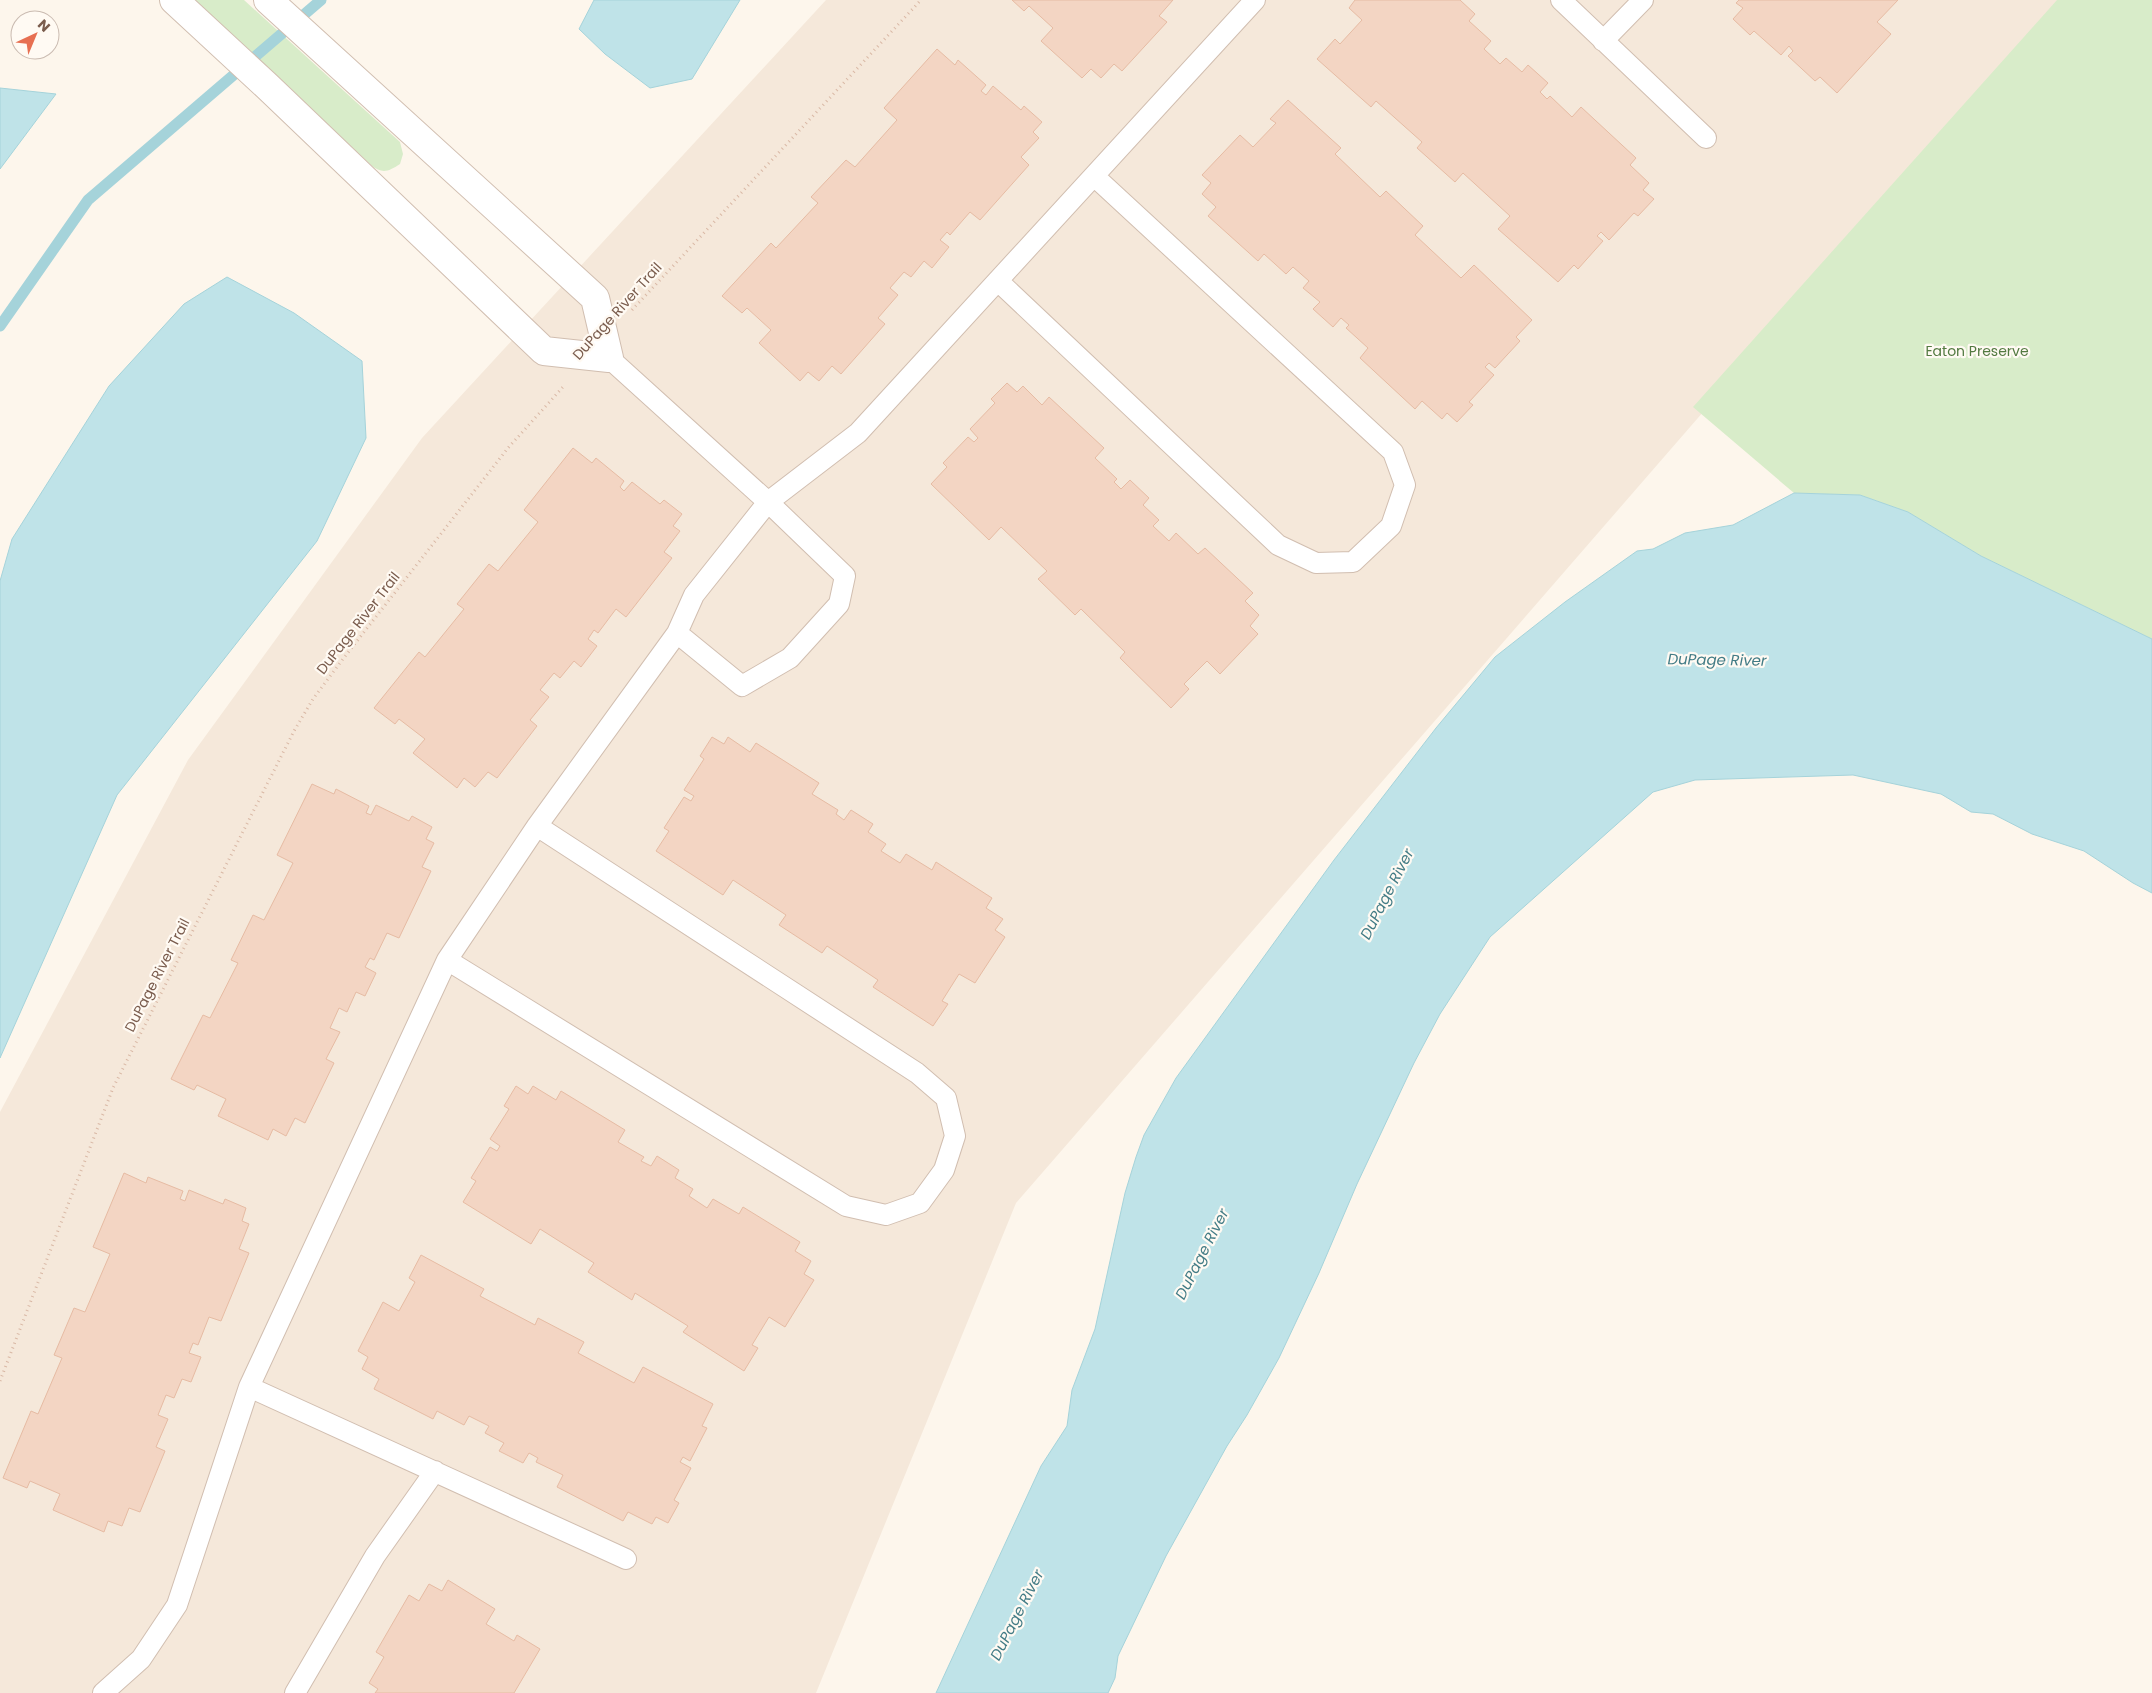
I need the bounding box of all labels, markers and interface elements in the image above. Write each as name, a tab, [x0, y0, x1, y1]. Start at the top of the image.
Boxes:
north arrow	[10, 10, 60, 60]
text: N	[33, 15, 55, 36]
street label: DuPage River Trail	[568, 258, 666, 364]
park label: Eaton Preserve	[1925, 341, 2029, 361]
street label: DuPage River Trail	[312, 568, 404, 678]
water label: DuPage River	[1667, 648, 1767, 671]
water label: DuPage River	[1355, 845, 1419, 943]
street label: DuPage River Trail	[120, 915, 194, 1035]
water label: DuPage River	[1170, 1205, 1234, 1303]
water label: DuPage River	[985, 1566, 1049, 1664]

